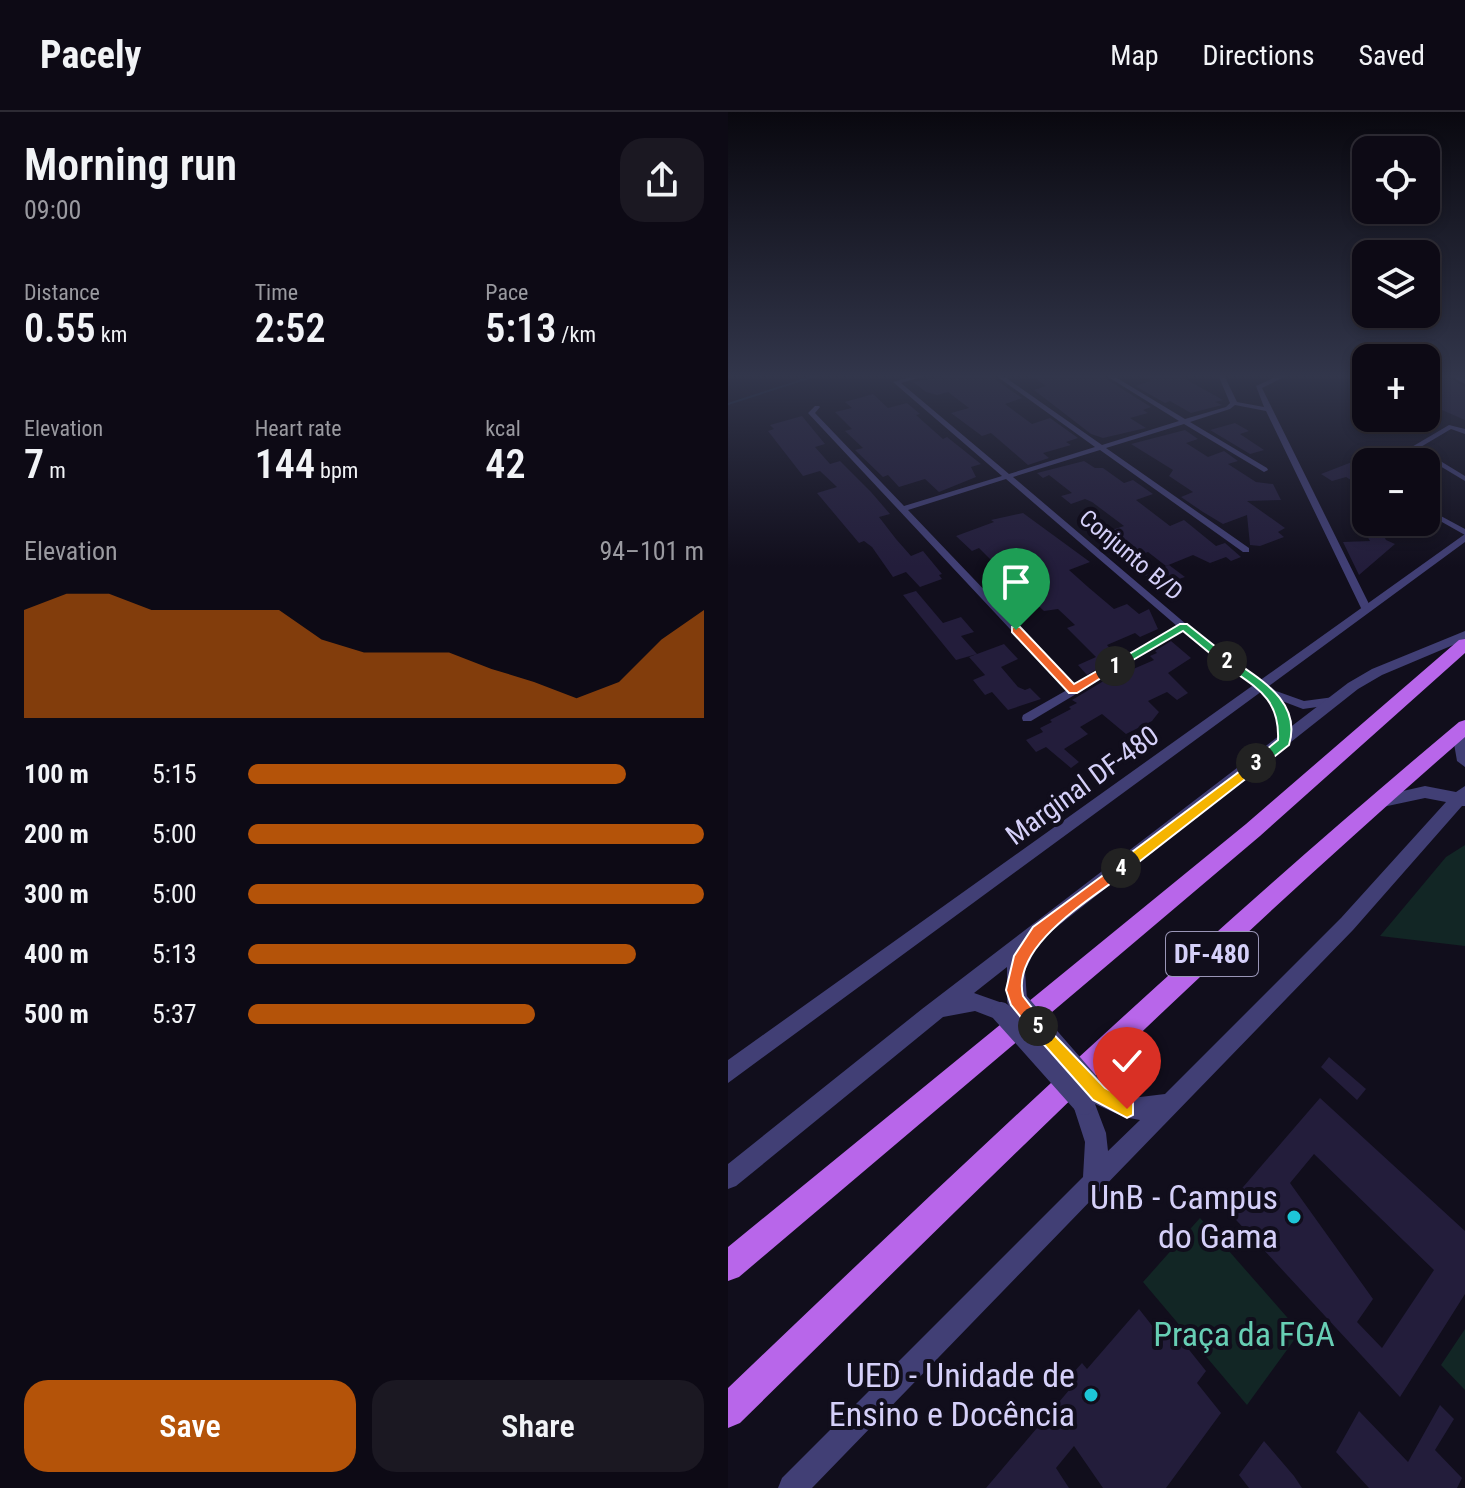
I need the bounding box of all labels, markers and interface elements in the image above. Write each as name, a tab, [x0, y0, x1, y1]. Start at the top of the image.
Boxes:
text: Pacely	[40, 33, 141, 77]
text: Map	[1110, 39, 1159, 72]
text: Directions	[1203, 39, 1314, 72]
text: Saved	[1358, 39, 1425, 72]
map controls	[1352, 136, 1440, 536]
button: locate	[1352, 136, 1440, 224]
button: share	[620, 138, 704, 222]
text: Morning run	[24, 139, 237, 191]
text: 09:00	[24, 195, 81, 225]
button: layers	[1352, 240, 1440, 328]
text: Distance	[24, 280, 100, 305]
text: Time	[255, 280, 298, 305]
text: Pace	[485, 280, 528, 305]
text: 0.55	[24, 305, 96, 352]
text: 2:52	[255, 305, 326, 352]
text: 5:13	[485, 305, 556, 352]
text: km	[96, 322, 127, 347]
text: /km	[556, 322, 596, 347]
button: +	[1352, 344, 1440, 432]
text: Elevation	[24, 416, 103, 441]
text: Heart rate	[255, 416, 342, 441]
text: kcal	[485, 416, 521, 441]
text: 7	[24, 441, 44, 488]
text: 144	[255, 441, 315, 488]
text: 42	[485, 441, 526, 488]
button: −	[1352, 448, 1440, 536]
text: m	[44, 458, 66, 483]
text: bpm	[315, 458, 358, 483]
street label: Conjunto B/D	[1074, 504, 1188, 606]
text: Elevation	[24, 536, 118, 566]
text: 94–101 m	[599, 536, 704, 566]
pin	[982, 548, 1050, 630]
icon: arrive	[994, 560, 1038, 604]
pin: 2	[1207, 641, 1247, 681]
pin: 1	[1095, 646, 1135, 686]
text: 2	[1221, 648, 1233, 673]
text: 1	[1109, 653, 1121, 678]
street label: Marginal DF-480	[999, 719, 1165, 852]
pin: 3	[1236, 743, 1276, 783]
text: 3	[1250, 750, 1262, 775]
text: 100 m	[24, 759, 89, 789]
text: 5:15	[152, 759, 197, 789]
text: 200 m	[24, 819, 89, 849]
text: 5:00	[152, 819, 197, 849]
pin: 4	[1101, 848, 1141, 888]
text: 4	[1115, 855, 1127, 880]
text: 300 m	[24, 879, 89, 909]
text: 5:00	[152, 879, 197, 909]
road number: DF-480	[1166, 932, 1258, 976]
text: 400 m	[24, 939, 89, 969]
text: 5:13	[152, 939, 197, 969]
text: 500 m	[24, 999, 89, 1029]
text: 5:37	[152, 999, 197, 1029]
pin: 5	[1018, 1006, 1058, 1046]
text: 5	[1032, 1013, 1044, 1038]
pin	[1093, 1027, 1161, 1109]
icon: check	[1105, 1039, 1149, 1083]
place label: UnB - Campus do Gama	[1090, 1177, 1278, 1256]
marker: UnB - Campus do Gama	[1285, 1208, 1303, 1226]
park label: Praça da FGA	[1153, 1314, 1335, 1354]
place label: UED - Unidade de Ensino e Docência	[829, 1355, 1075, 1434]
button: Save	[24, 1380, 356, 1472]
button: Share	[372, 1380, 704, 1472]
marker: UED - Unidade de Ensino e Docência	[1082, 1386, 1100, 1404]

